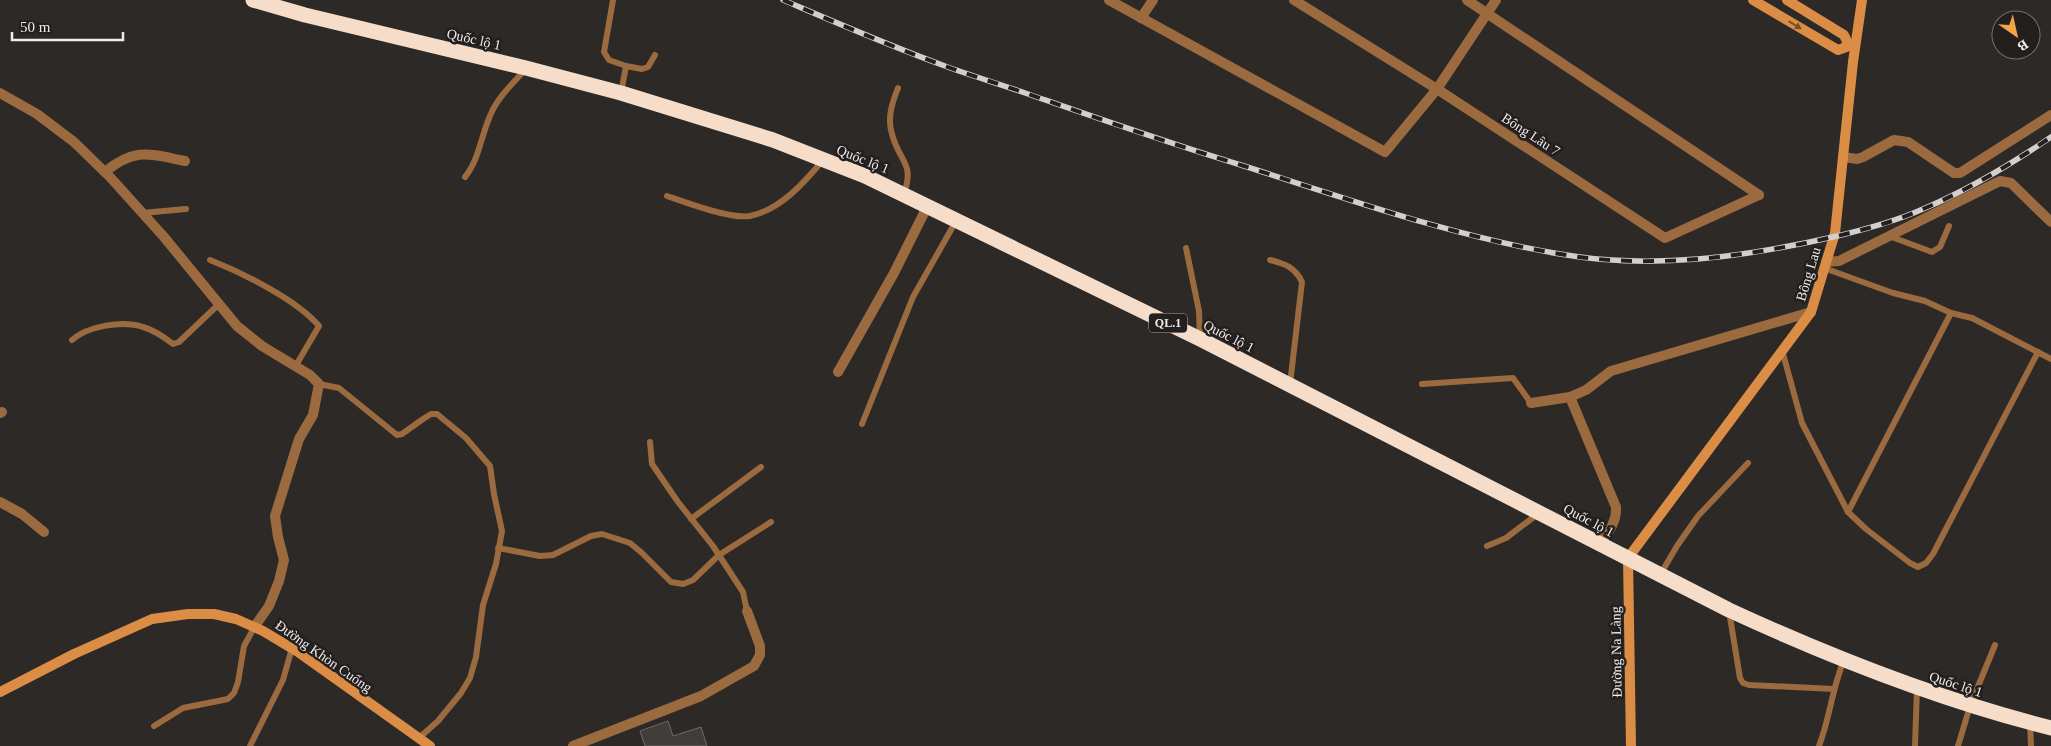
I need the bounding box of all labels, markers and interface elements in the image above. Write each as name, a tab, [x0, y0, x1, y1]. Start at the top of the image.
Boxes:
scale bar	[12, 10, 124, 42]
north arrow	[1991, 10, 2041, 60]
text: 50 m	[20, 19, 51, 35]
one-way arrow	[1788, 20, 1801, 29]
street label: Quốc lộ 1	[445, 26, 502, 53]
text: B	[2015, 37, 2031, 54]
street label: Bông Lâu 7	[1499, 110, 1563, 159]
street label: Quốc lộ 1	[834, 142, 891, 177]
street label: Bông Lau	[1793, 245, 1824, 303]
road number: QL.1	[1149, 314, 1187, 332]
street label: Quốc lộ 1	[1201, 317, 1257, 356]
street label: Quốc lộ 1	[1561, 501, 1617, 540]
street label: Đường Na Làng	[1608, 606, 1625, 698]
street label: Đường Khòn Cuổng	[272, 617, 375, 695]
street label: Quốc lộ 1	[1927, 669, 1984, 700]

